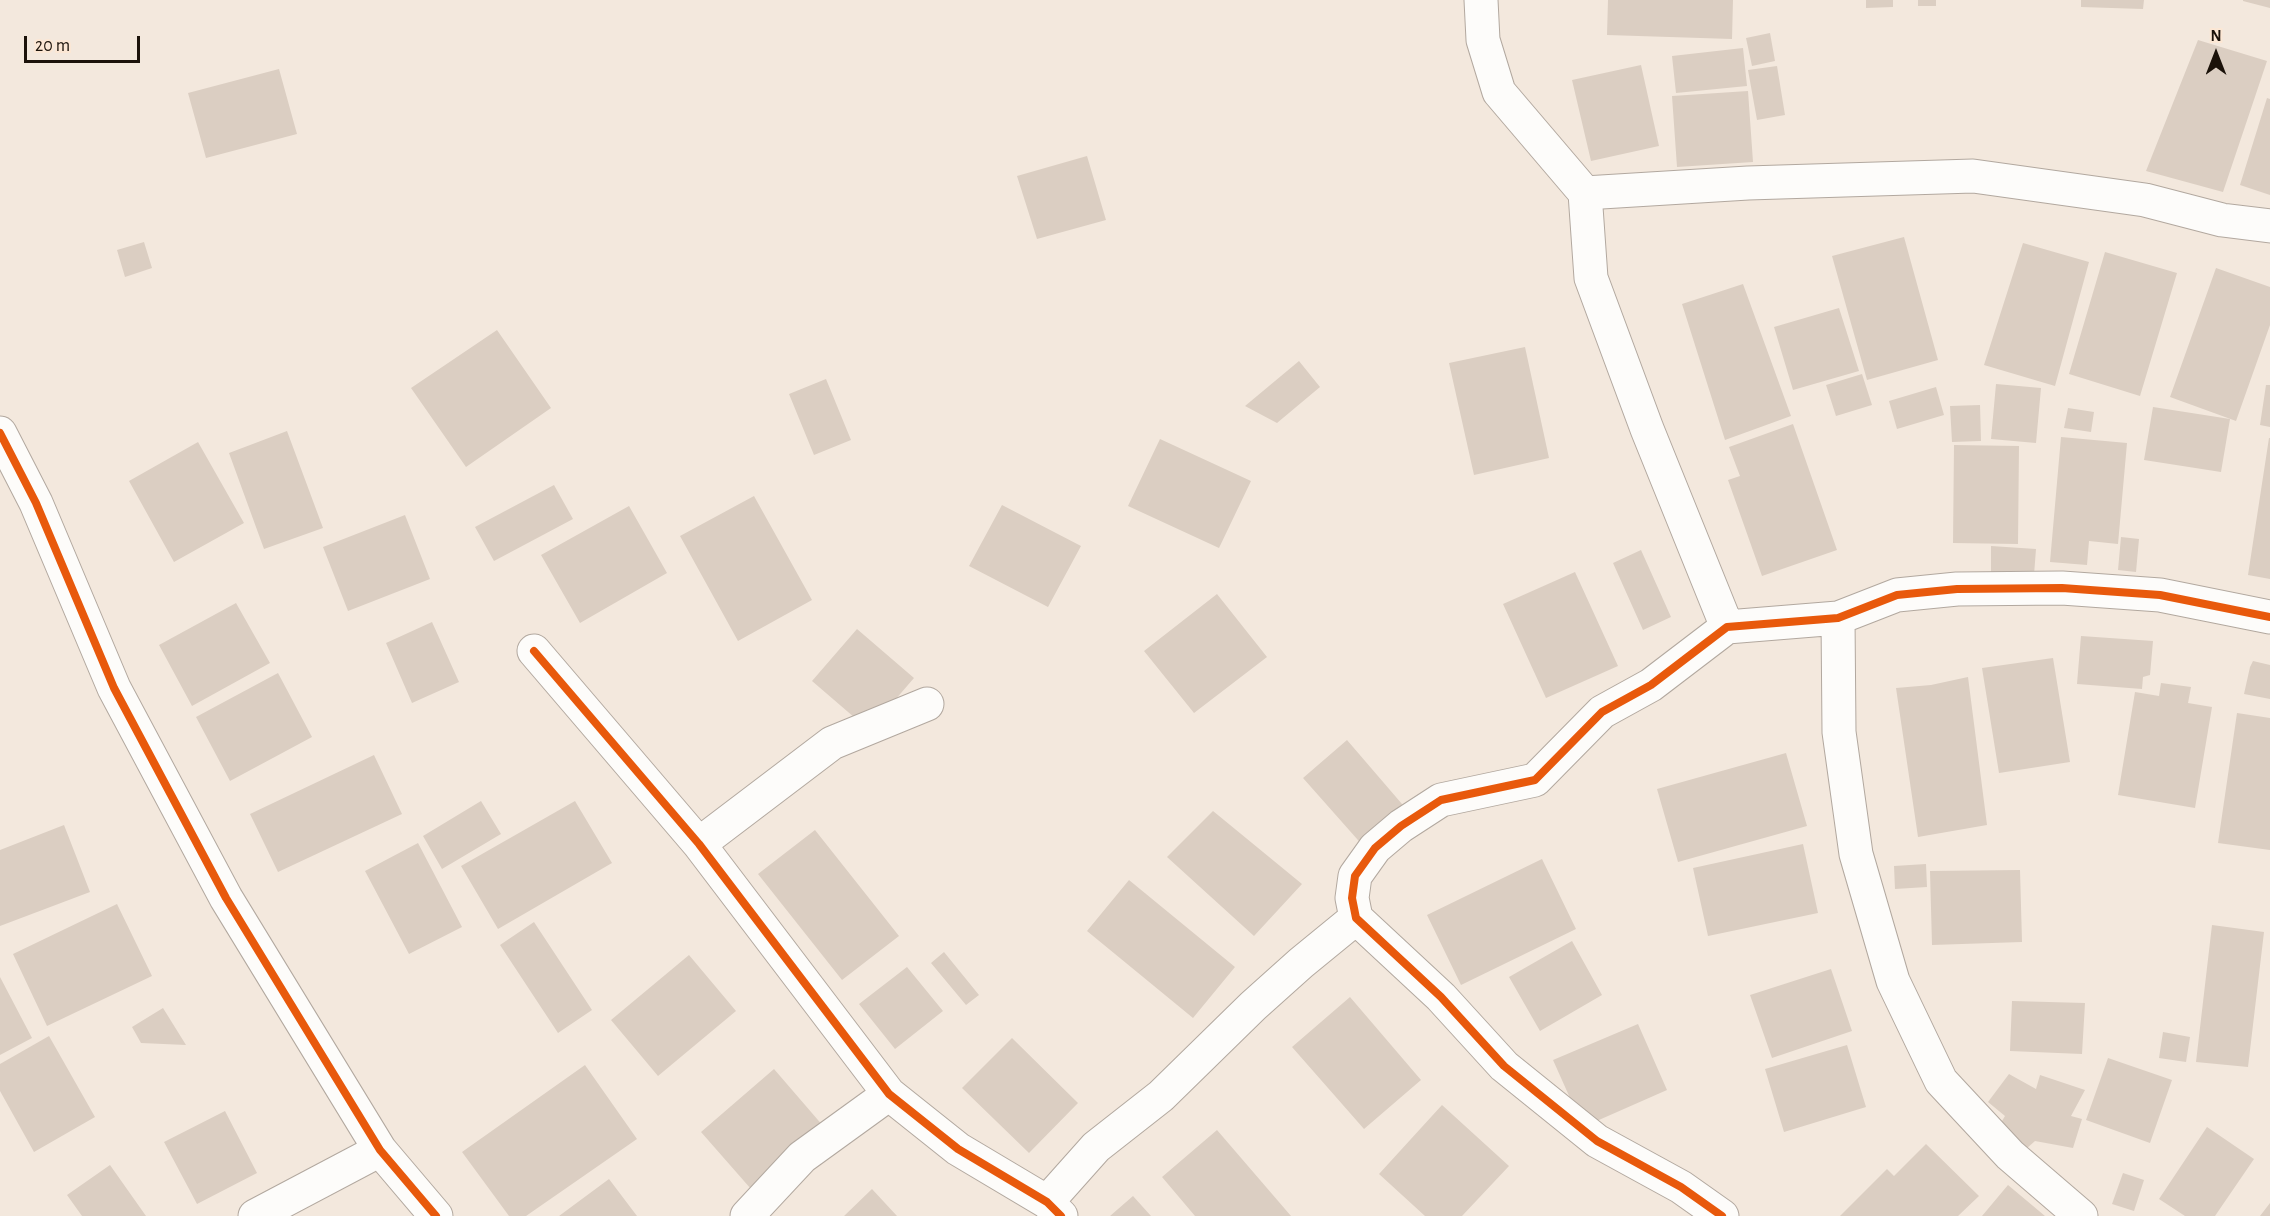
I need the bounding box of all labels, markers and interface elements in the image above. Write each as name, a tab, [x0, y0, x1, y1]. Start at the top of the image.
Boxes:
scale bar	[27, 24, 142, 62]
north arrow	[2186, 24, 2246, 84]
text: N	[2210, 28, 2222, 44]
text: 20 m	[35, 37, 70, 55]

